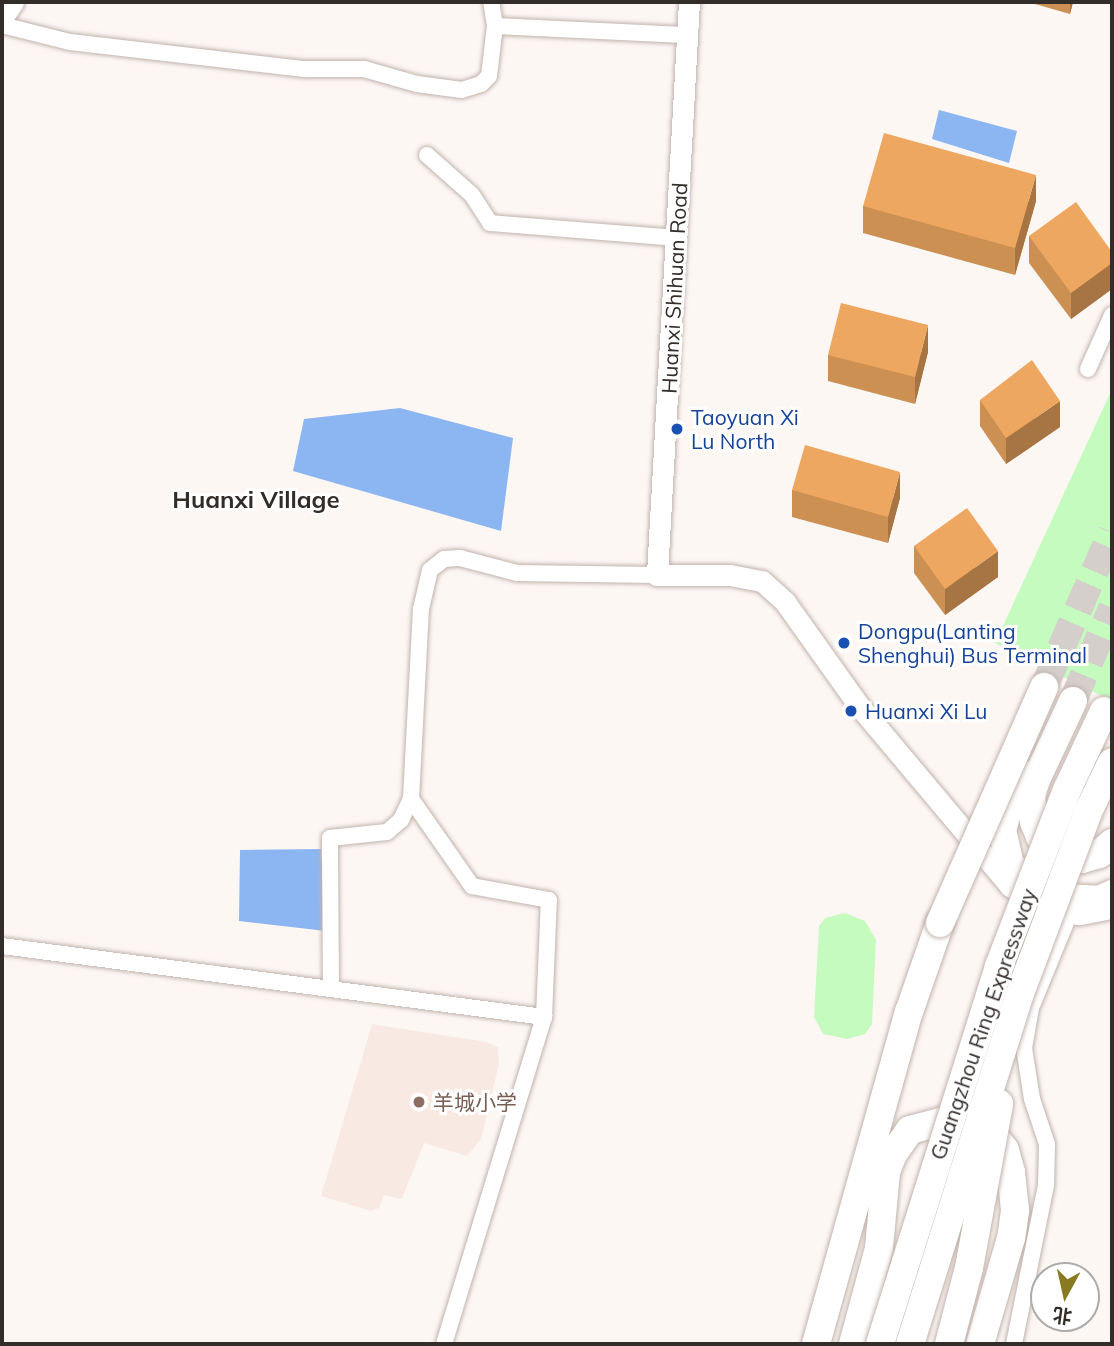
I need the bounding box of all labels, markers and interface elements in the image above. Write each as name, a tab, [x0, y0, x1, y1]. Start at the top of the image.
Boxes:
street label: Huanxi Shihuan Road	[656, 182, 692, 394]
place label: Taoyuan Xi Lu North	[691, 404, 799, 454]
marker: Taoyuan Xi Lu North	[669, 421, 685, 437]
district label: Huanxi Village	[172, 486, 340, 514]
place label: Dongpu(Lanting Shenghui) Bus Terminal	[858, 618, 1087, 668]
marker: Dongpu(Lanting Shenghui) Bus Terminal	[836, 635, 852, 651]
place label: Huanxi Xi Lu	[865, 698, 987, 724]
marker: Huanxi Xi Lu	[843, 703, 859, 719]
street label: Guangzhou Ring Expressway	[925, 885, 1041, 1163]
place label: 羊城小学	[433, 1089, 517, 1115]
marker: 羊城小学	[411, 1094, 427, 1110]
north arrow	[1030, 1262, 1100, 1332]
text: 北	[1051, 1303, 1073, 1329]

